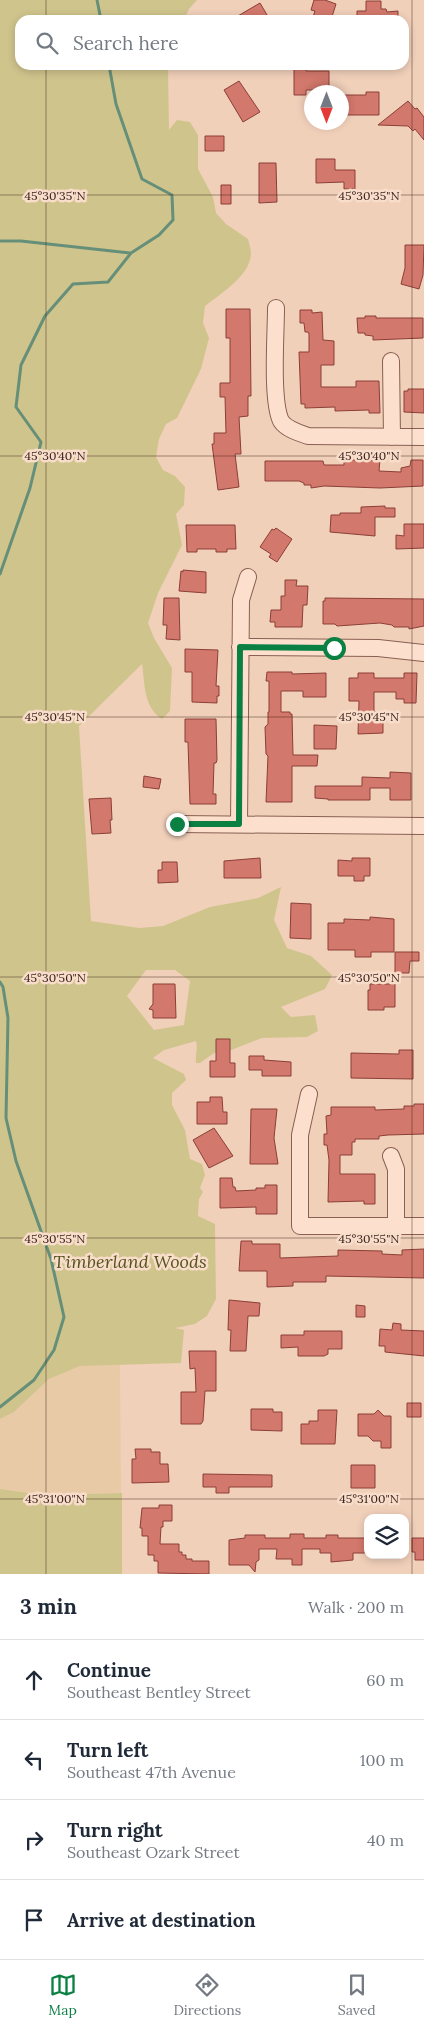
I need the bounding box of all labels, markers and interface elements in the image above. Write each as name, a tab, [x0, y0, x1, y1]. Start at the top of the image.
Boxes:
search box	[15, 15, 409, 70]
icon: search	[33, 29, 61, 57]
text: Search here	[73, 31, 179, 55]
north arrow	[304, 85, 349, 130]
text: 45°30'35"N	[24, 188, 86, 203]
text: 45°30'35"N	[338, 188, 400, 203]
text: 45°30'40"N	[24, 448, 86, 463]
text: 45°30'40"N	[338, 448, 400, 463]
route start	[323, 637, 346, 660]
text: 45°30'45"N	[25, 709, 85, 724]
text: 45°30'45"N	[339, 709, 399, 724]
route end	[166, 813, 189, 836]
text: 45°30'50"N	[24, 970, 86, 985]
text: 45°30'50"N	[338, 970, 400, 985]
text: 45°30'55"N	[25, 1231, 85, 1246]
text: 45°30'55"N	[339, 1231, 399, 1246]
park label: Timberland Woods	[53, 1250, 207, 1273]
text: 45°31'00"N	[25, 1491, 85, 1506]
text: 45°31'00"N	[339, 1491, 399, 1506]
map controls	[364, 1514, 409, 1559]
button: layers	[364, 1514, 409, 1559]
text: 3 min	[20, 1593, 77, 1620]
text: Walk · 200 m	[308, 1597, 404, 1617]
text: Continue	[67, 1658, 151, 1682]
icon: ahead	[20, 1666, 48, 1694]
text: 60 m	[366, 1670, 404, 1690]
text: Southeast Bentley Street	[67, 1682, 251, 1702]
text: Turn left	[67, 1738, 148, 1762]
icon: left	[20, 1746, 48, 1774]
text: 100 m	[360, 1750, 404, 1770]
text: Southeast 47th Avenue	[67, 1762, 236, 1782]
text: Turn right	[67, 1818, 163, 1842]
icon: right	[20, 1826, 48, 1854]
text: 40 m	[367, 1830, 404, 1850]
text: Southeast Ozark Street	[67, 1842, 240, 1862]
icon: arrive	[20, 1906, 48, 1934]
text: Arrive at destination	[67, 1908, 256, 1932]
tab: Map	[48, 1971, 77, 2019]
tab: Directions	[173, 1971, 241, 2019]
tab: Saved	[338, 1971, 376, 2019]

